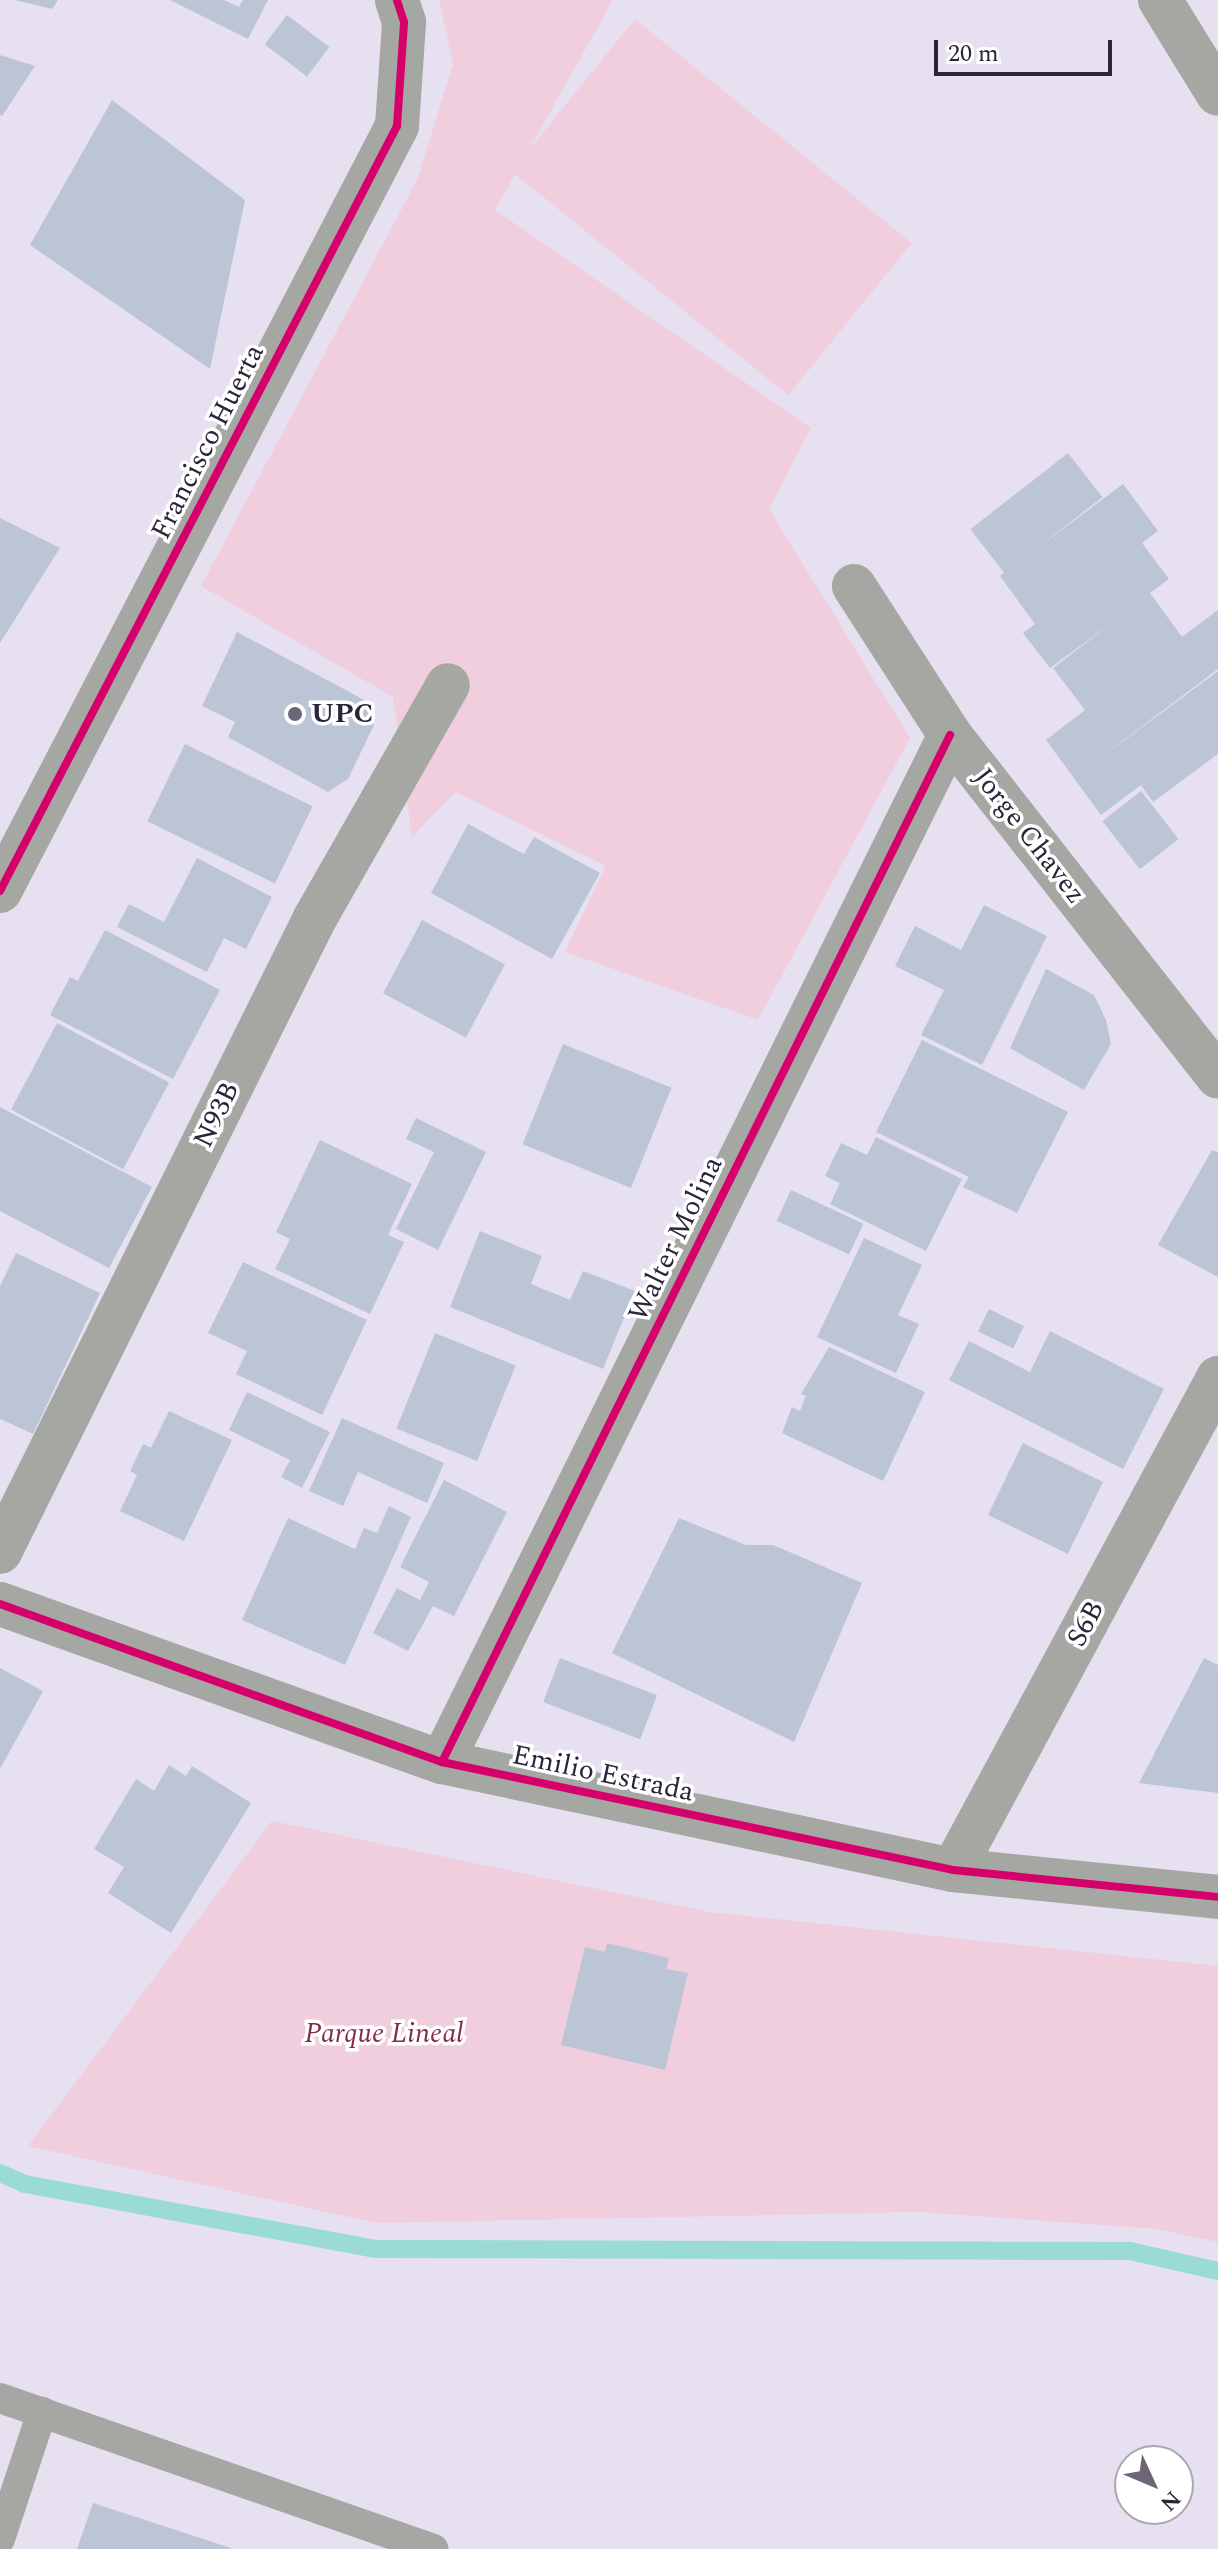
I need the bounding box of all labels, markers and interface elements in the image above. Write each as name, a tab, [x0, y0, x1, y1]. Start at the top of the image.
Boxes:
scale bar	[938, 24, 1116, 74]
text: 20 m	[948, 36, 999, 72]
street label: Francisco Huerta	[144, 339, 272, 545]
place label: UPC	[311, 697, 374, 731]
marker: UPC	[286, 705, 304, 723]
street label: Jorge Chavez	[966, 762, 1092, 910]
street label: N93B	[187, 1077, 247, 1153]
street label: Walter Molina	[622, 1151, 730, 1327]
street label: S6B	[1060, 1595, 1112, 1653]
street label: Emilio Estrada	[509, 1738, 697, 1810]
park label: Parque Lineal	[304, 2017, 464, 2051]
north arrow	[1114, 2445, 1194, 2525]
text: N	[1152, 2483, 1188, 2519]

